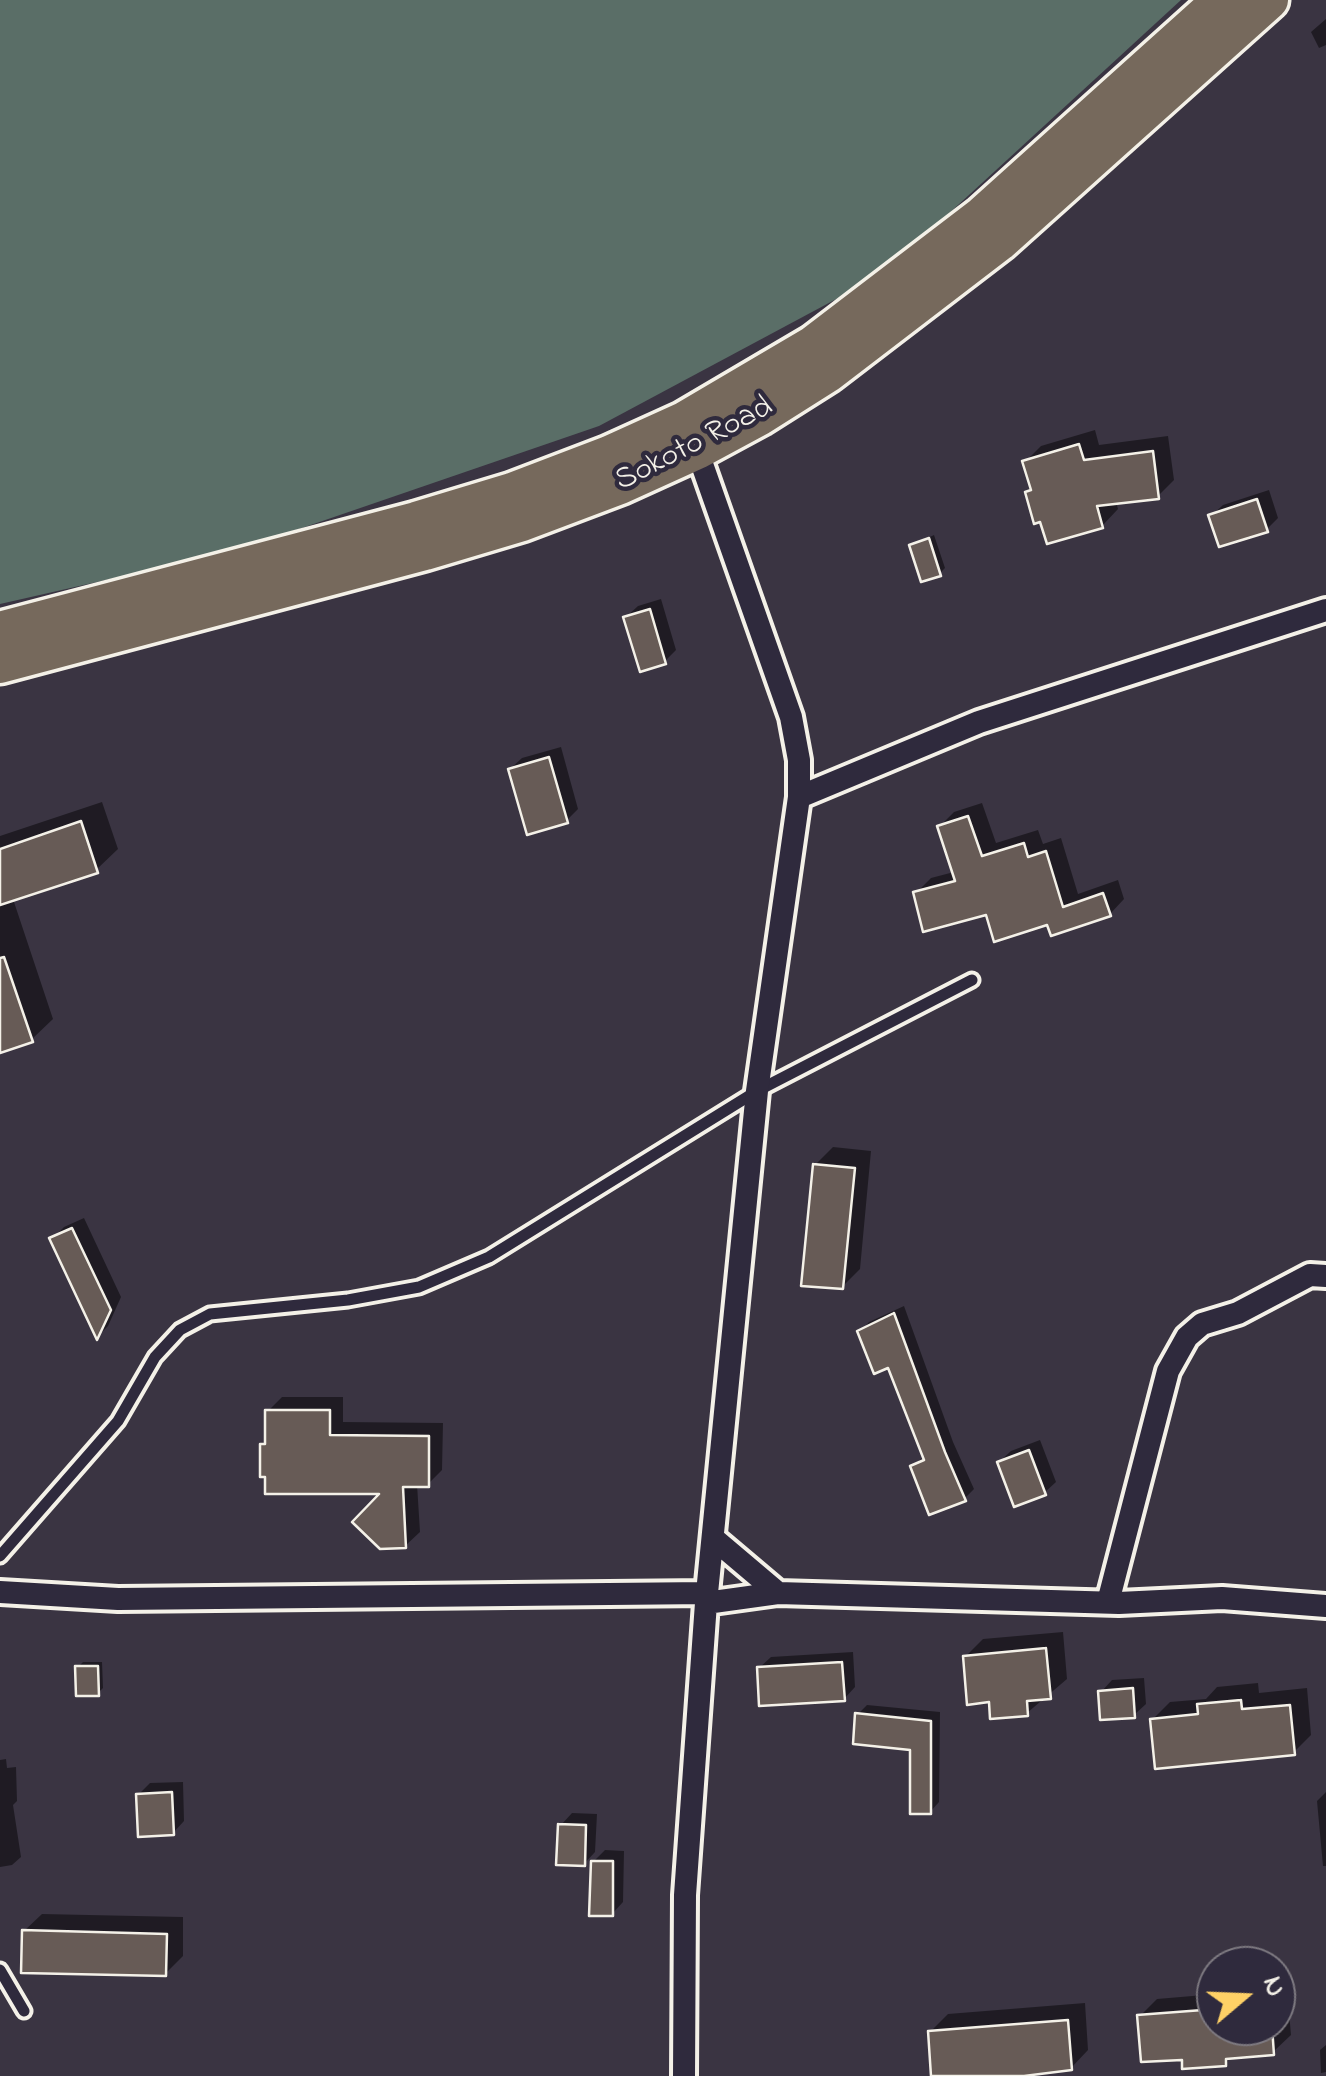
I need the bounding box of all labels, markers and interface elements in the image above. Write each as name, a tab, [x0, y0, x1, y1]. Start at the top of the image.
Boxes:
street label: Sokoto Road	[610, 390, 780, 502]
north arrow	[1196, 1946, 1296, 2046]
text: N	[1250, 1971, 1295, 2002]

